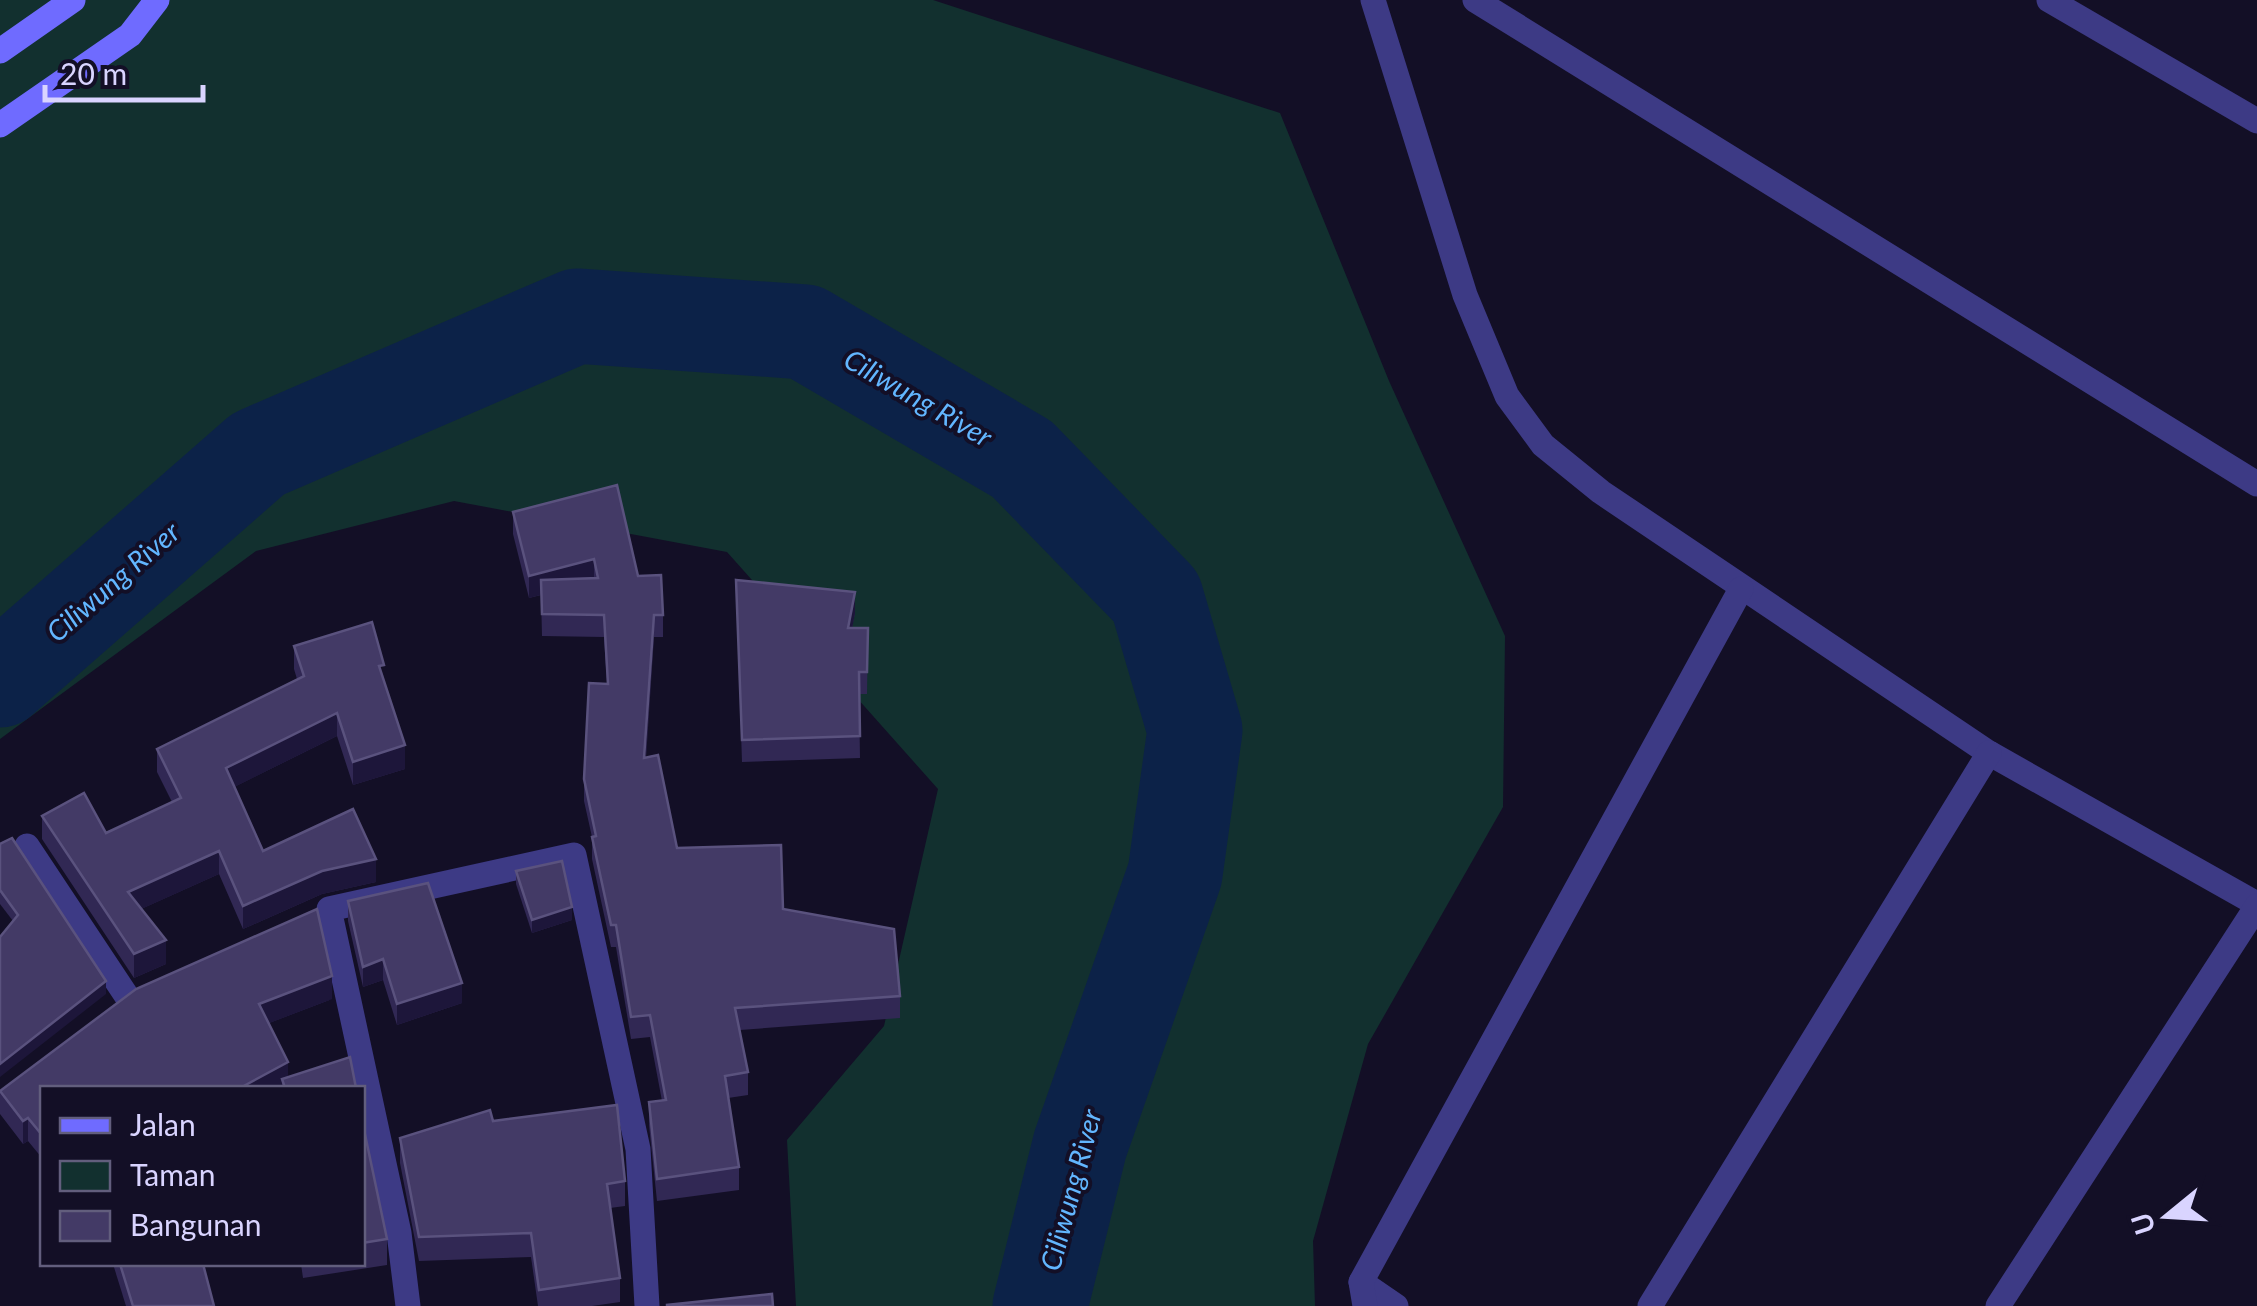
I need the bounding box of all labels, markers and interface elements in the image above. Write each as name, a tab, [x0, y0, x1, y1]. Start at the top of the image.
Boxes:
scale bar	[45, 40, 202, 102]
text: 20 m	[60, 55, 127, 91]
water label: Ciliwung River	[838, 341, 999, 453]
water label: Ciliwung River	[39, 514, 186, 648]
legend	[40, 1086, 365, 1266]
water label: Ciliwung River	[1032, 1105, 1108, 1274]
text: Jalan	[130, 1106, 196, 1142]
text: Taman	[130, 1156, 216, 1192]
north arrow	[2117, 1166, 2217, 1266]
text: Bangunan	[130, 1206, 262, 1242]
text: U	[2123, 1209, 2162, 1239]

